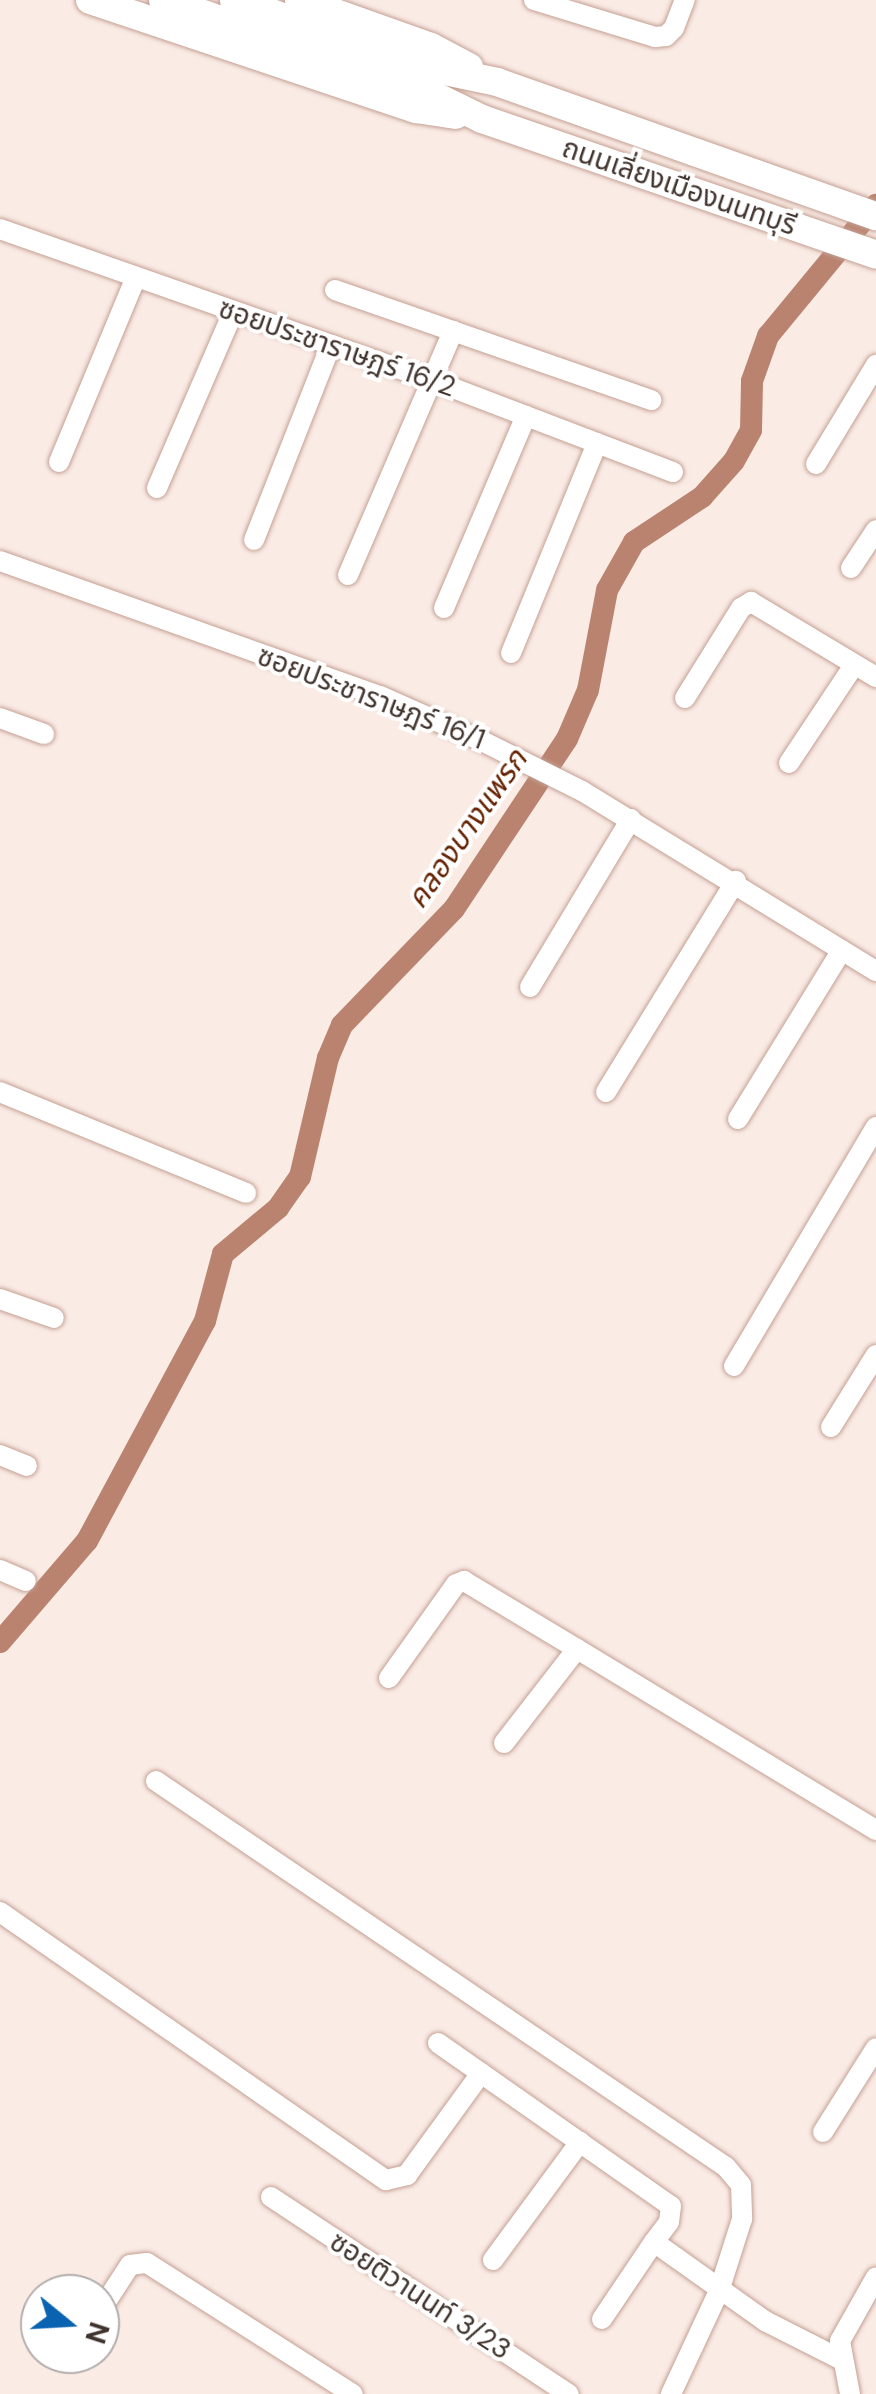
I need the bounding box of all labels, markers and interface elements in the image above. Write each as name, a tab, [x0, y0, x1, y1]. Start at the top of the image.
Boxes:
street label: ถนนเลี่ยงเมืองนนทบุรี	[558, 131, 800, 243]
street label: ซอยประชาราษฎร์ 16/2	[214, 292, 460, 404]
street label: ซอยประชาราษฎร์ 16/1	[252, 639, 490, 757]
water label: คลองบางแพรก	[399, 743, 535, 915]
street label: ซอยติวานนท์ 3/23	[323, 2225, 517, 2367]
north arrow	[20, 2274, 120, 2374]
text: N	[76, 2317, 118, 2348]

